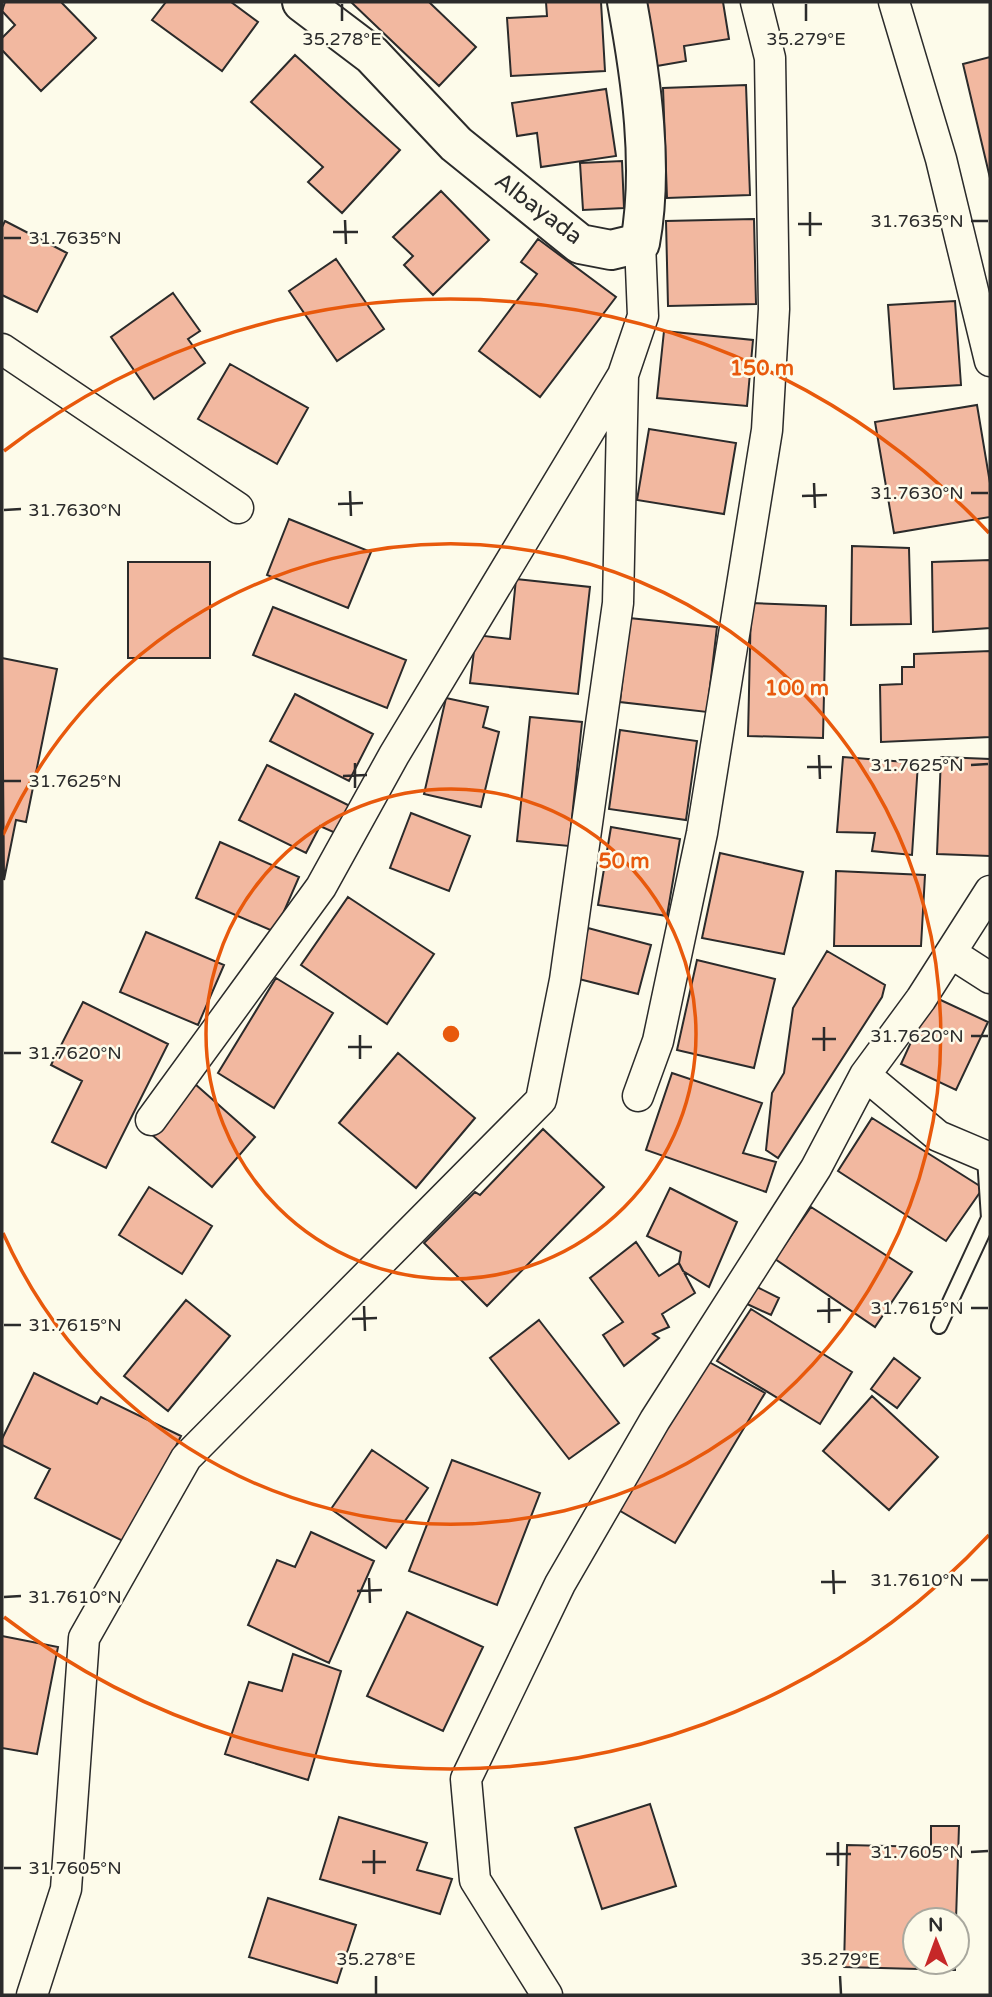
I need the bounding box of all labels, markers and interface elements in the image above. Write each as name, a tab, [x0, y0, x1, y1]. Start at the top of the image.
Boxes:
text: 35.278°E	[302, 28, 382, 50]
text: 35.279°E	[766, 28, 846, 50]
street label: Albayada	[489, 167, 588, 251]
text: 31.7635°N	[870, 210, 964, 232]
text: 31.7635°N	[28, 227, 122, 249]
text: 150 m	[730, 356, 794, 381]
text: 31.7630°N	[870, 482, 964, 504]
text: 31.7630°N	[28, 499, 122, 521]
text: 100 m	[765, 676, 829, 701]
text: 31.7625°N	[870, 754, 964, 776]
text: 31.7625°N	[28, 770, 122, 792]
text: 50 m	[598, 849, 650, 874]
centre of rings	[439, 1022, 463, 1046]
text: 31.7620°N	[870, 1025, 964, 1047]
text: 31.7620°N	[28, 1042, 122, 1064]
text: 31.7615°N	[870, 1297, 964, 1319]
text: 31.7615°N	[28, 1314, 122, 1336]
text: 31.7610°N	[870, 1569, 964, 1591]
text: 31.7610°N	[28, 1586, 122, 1608]
text: 31.7605°N	[870, 1841, 964, 1863]
text: 31.7605°N	[28, 1857, 122, 1879]
north arrow	[901, 1906, 971, 1976]
text: N	[928, 1914, 944, 1936]
text: 35.278°E	[336, 1948, 416, 1970]
text: 35.279°E	[800, 1948, 880, 1970]

